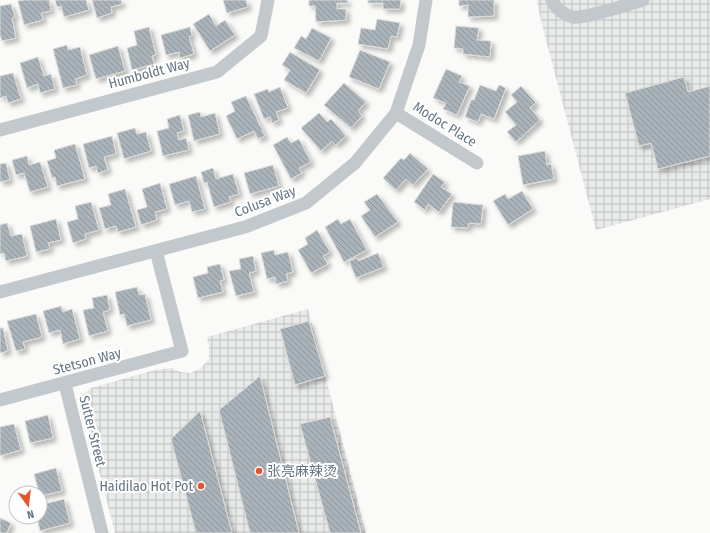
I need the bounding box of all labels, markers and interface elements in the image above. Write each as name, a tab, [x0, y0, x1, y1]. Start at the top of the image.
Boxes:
street label: Humboldt Way	[107, 54, 192, 92]
street label: Modoc Place	[410, 98, 480, 151]
street label: Colusa Way	[232, 182, 299, 221]
street label: Stetson Way	[51, 344, 124, 379]
street label: Sutter Street	[75, 394, 110, 469]
place label: 张亮麻辣烫	[267, 463, 337, 480]
marker: 张亮麻辣烫	[254, 466, 264, 476]
place label: Haidilao Hot Pot	[99, 478, 193, 495]
marker: Haidilao Hot Pot	[196, 481, 206, 491]
north arrow	[8, 485, 48, 525]
text: N	[26, 507, 35, 521]

